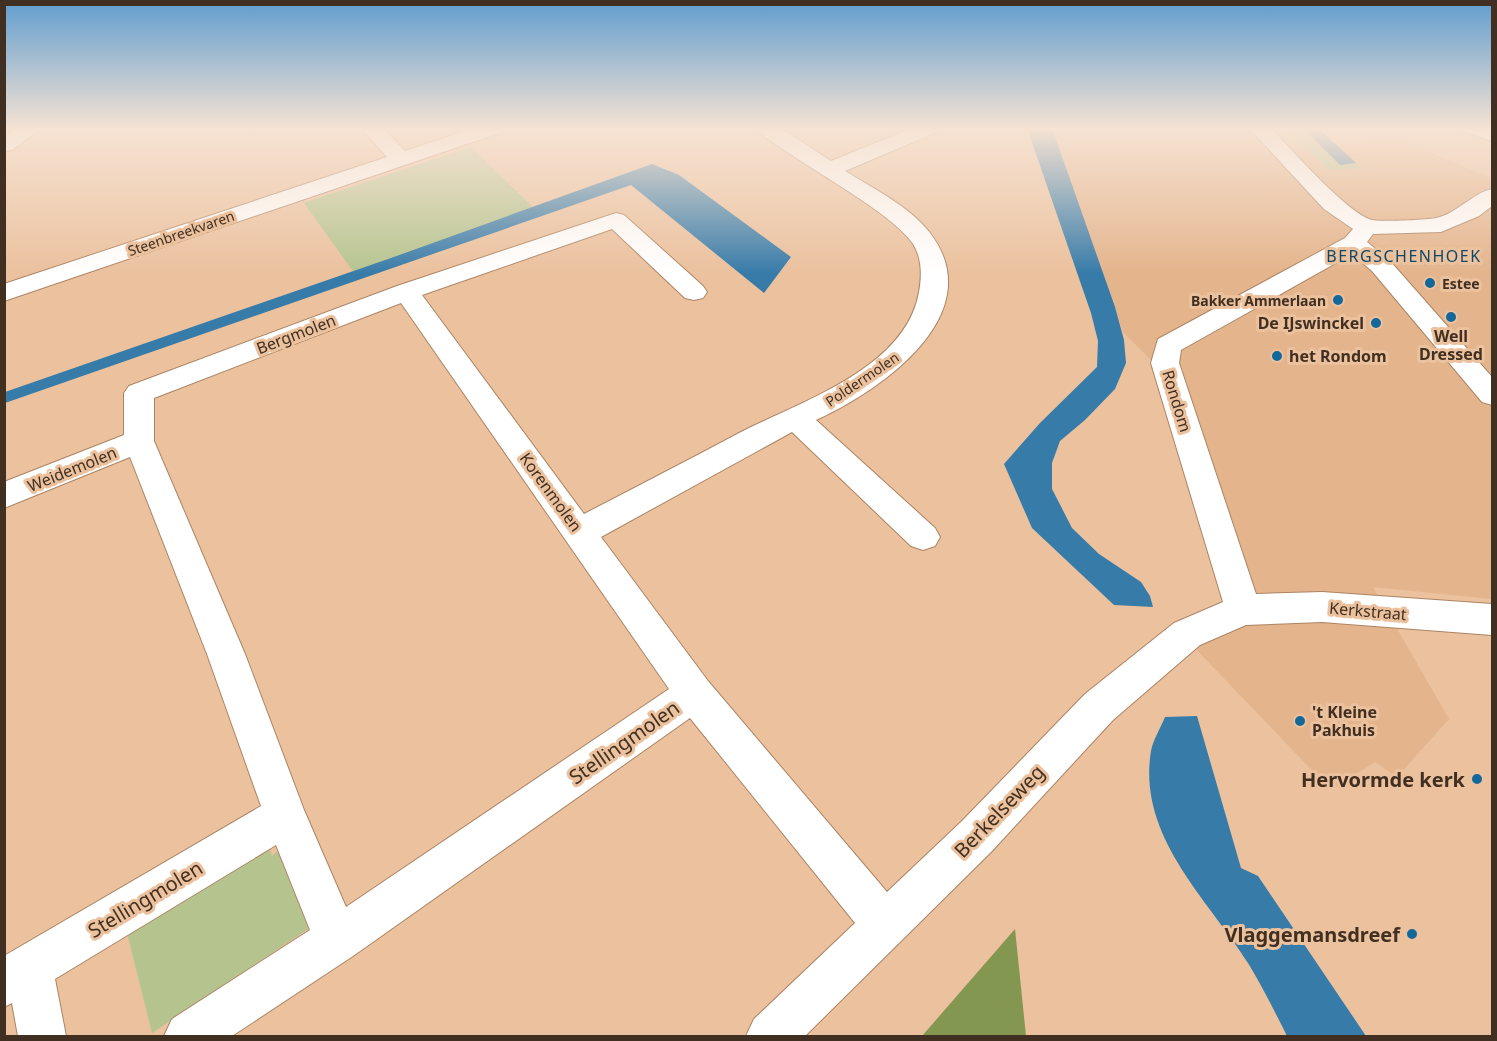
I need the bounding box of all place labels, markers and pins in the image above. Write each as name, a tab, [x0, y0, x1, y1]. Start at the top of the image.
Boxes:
place label: Estee	[1442, 274, 1480, 293]
marker: Estee	[1423, 276, 1437, 290]
place label: Bakker Ammerlaan	[1191, 291, 1326, 310]
marker: Bakker Ammerlaan	[1331, 293, 1345, 307]
marker: Well Dressed	[1444, 310, 1458, 324]
place label: De IJswinckel	[1258, 312, 1364, 334]
marker: De IJswinckel	[1369, 316, 1383, 330]
place label: Well Dressed	[1419, 325, 1483, 365]
place label: het Rondom	[1289, 345, 1387, 367]
marker: het Rondom	[1270, 349, 1284, 363]
place label: 't Kleine Pakhuis	[1312, 701, 1377, 741]
marker: 't Kleine Pakhuis	[1293, 714, 1307, 728]
place label: Hervormde kerk	[1301, 766, 1466, 793]
marker: Hervormde kerk	[1470, 772, 1484, 786]
place label: Vlaggemansdreef	[1225, 921, 1401, 948]
marker: Vlaggemansdreef	[1405, 927, 1419, 941]

